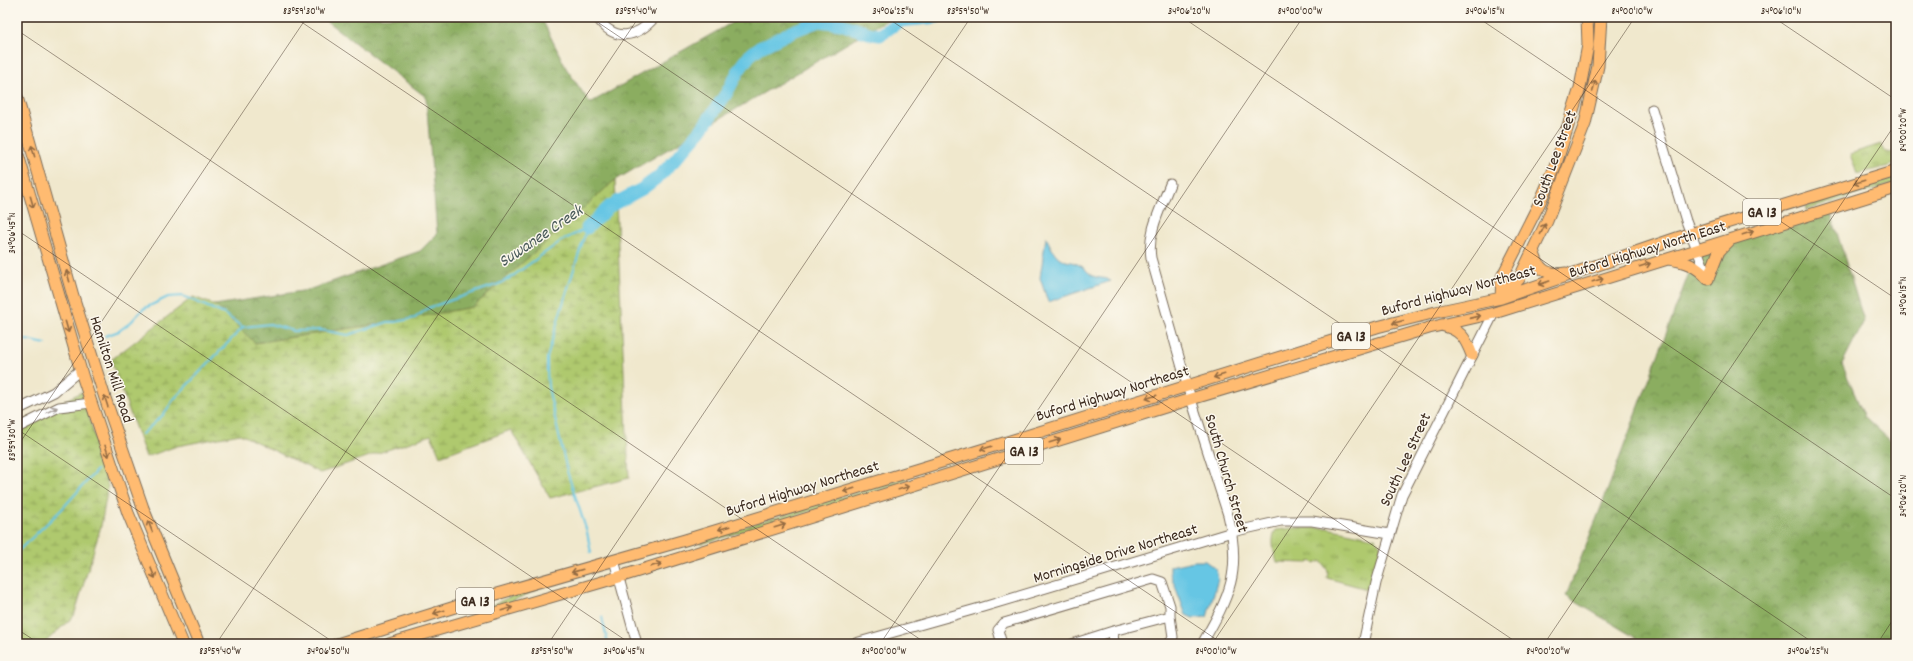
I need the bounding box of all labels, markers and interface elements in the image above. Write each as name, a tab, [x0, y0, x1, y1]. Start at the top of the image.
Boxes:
text: 83°59'30"W	[283, 5, 325, 19]
text: 83°59'40"W	[615, 5, 657, 19]
text: 34°06'25"N	[872, 5, 914, 19]
text: 83°59'50"W	[947, 5, 989, 19]
text: 34°06'20"N	[1168, 5, 1210, 19]
text: 84°00'00"W	[1278, 5, 1322, 19]
text: 34°06'15"N	[1465, 5, 1505, 19]
text: 84°00'10"W	[1611, 5, 1653, 19]
text: 34°06'10"N	[1761, 5, 1801, 19]
one-way arrow	[1590, 80, 1598, 93]
street label: South Lee Street	[1527, 107, 1583, 210]
text: 84°00'20"W	[1897, 108, 1911, 152]
one-way arrow	[29, 145, 36, 158]
one-way arrow	[1852, 179, 1865, 186]
one-way arrow	[28, 196, 36, 209]
water label: Suwanee Creek	[495, 199, 590, 275]
road number: GA 13	[1743, 199, 1781, 225]
text: 34°06'45"N	[6, 212, 20, 254]
street label: Buford Highway North East	[1566, 216, 1729, 285]
one-way arrow	[1540, 224, 1547, 236]
one-way arrow	[1741, 229, 1754, 236]
street label: Buford Highway Northeast	[1379, 260, 1539, 323]
one-way arrow	[1639, 261, 1652, 268]
one-way arrow	[64, 270, 71, 283]
one-way arrow	[1591, 276, 1604, 283]
text: 34°06'15"N	[1897, 276, 1911, 316]
one-way arrow	[1537, 280, 1550, 287]
street label: Hamilton Mill Road	[83, 313, 139, 426]
one-way arrow	[1468, 313, 1481, 321]
one-way arrow	[1392, 319, 1405, 326]
one-way arrow	[64, 321, 72, 334]
road number: GA 13	[1332, 323, 1370, 349]
street label: Buford Highway Northeast	[1033, 360, 1192, 429]
one-way arrow	[1212, 373, 1225, 380]
one-way arrow	[102, 394, 109, 407]
one-way arrow	[1144, 394, 1157, 401]
one-way arrow	[45, 406, 57, 413]
street label: South Lee Street	[1374, 409, 1438, 511]
street label: South Church Street	[1198, 412, 1254, 536]
text: 83°59'30"W	[6, 419, 20, 461]
one-way arrow	[1049, 437, 1062, 444]
road number: GA 13	[1005, 438, 1043, 464]
one-way arrow	[104, 445, 112, 457]
one-way arrow	[980, 445, 993, 452]
street label: Buford Highway Northeast	[723, 455, 882, 524]
text: 34°06'20"N	[1897, 475, 1911, 517]
one-way arrow	[898, 484, 911, 491]
one-way arrow	[842, 487, 855, 494]
street label: Morningside Drive Northeast	[1031, 518, 1201, 590]
one-way arrow	[146, 520, 154, 532]
one-way arrow	[774, 522, 786, 530]
one-way arrow	[718, 525, 731, 532]
one-way arrow	[649, 561, 662, 568]
one-way arrow	[149, 566, 157, 578]
one-way arrow	[571, 568, 584, 575]
road number: GA 13	[456, 588, 494, 614]
one-way arrow	[500, 605, 513, 612]
one-way arrow	[432, 609, 445, 616]
text: 83°59'40"W	[199, 645, 241, 659]
text: 34°06'50"N	[307, 645, 349, 659]
text: 83°59'50"W	[531, 645, 573, 659]
text: 34°06'45"N	[603, 645, 645, 659]
text: 84°00'00"W	[862, 645, 906, 659]
text: 84°00'10"W	[1195, 645, 1237, 659]
text: 84°00'20"W	[1526, 645, 1570, 659]
text: 34°06'25"N	[1787, 645, 1829, 659]

